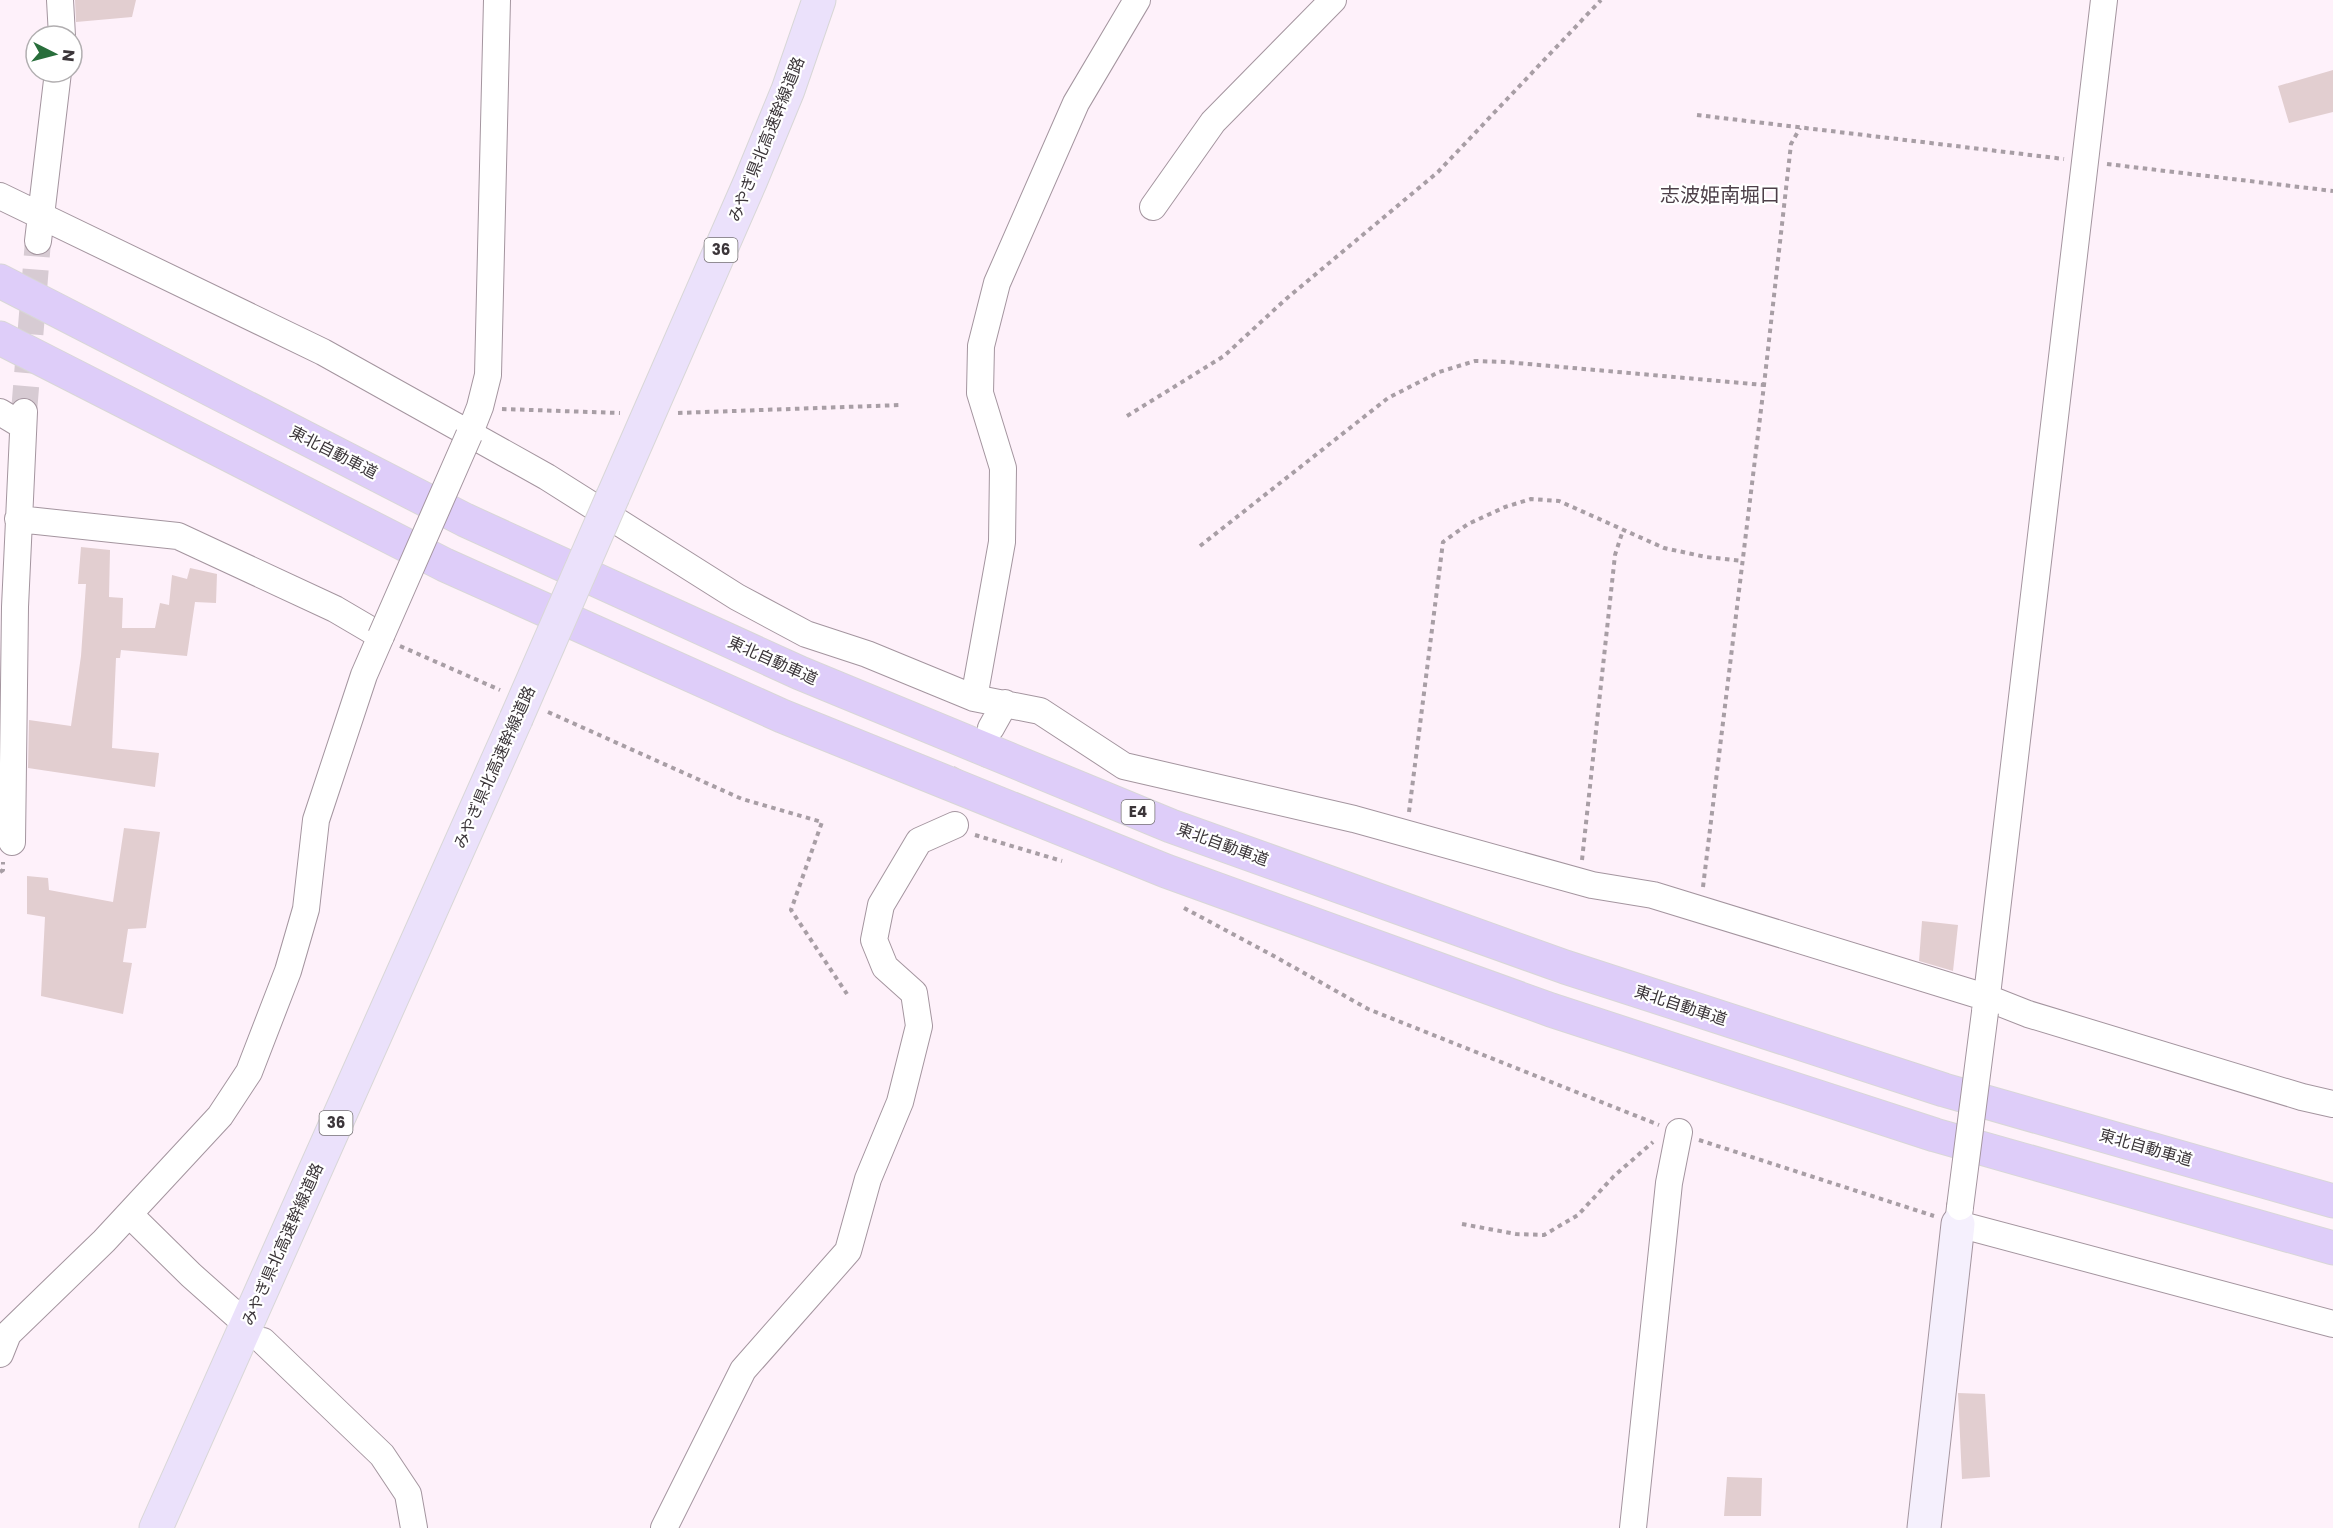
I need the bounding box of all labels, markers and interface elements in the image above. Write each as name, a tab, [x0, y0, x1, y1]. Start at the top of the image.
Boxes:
north arrow	[24, 24, 84, 84]
text: N	[56, 48, 80, 63]
street label: みやぎ県北高速幹線道路	[723, 53, 810, 225]
district label: 志波姫南堀口	[1660, 181, 1780, 209]
road number: 36	[704, 238, 738, 262]
street label: 東北自動車道	[286, 420, 382, 484]
street label: 東北自動車道	[724, 630, 821, 690]
street label: みやぎ県北高速幹線道路	[448, 682, 541, 852]
road number: E4	[1122, 800, 1154, 824]
street label: 東北自動車道	[1174, 817, 1272, 872]
street label: 東北自動車道	[1632, 980, 1730, 1031]
road number: 36	[320, 1111, 352, 1135]
street label: 東北自動車道	[2097, 1123, 2195, 1172]
street label: みやぎ県北高速幹線道路	[236, 1159, 329, 1329]

